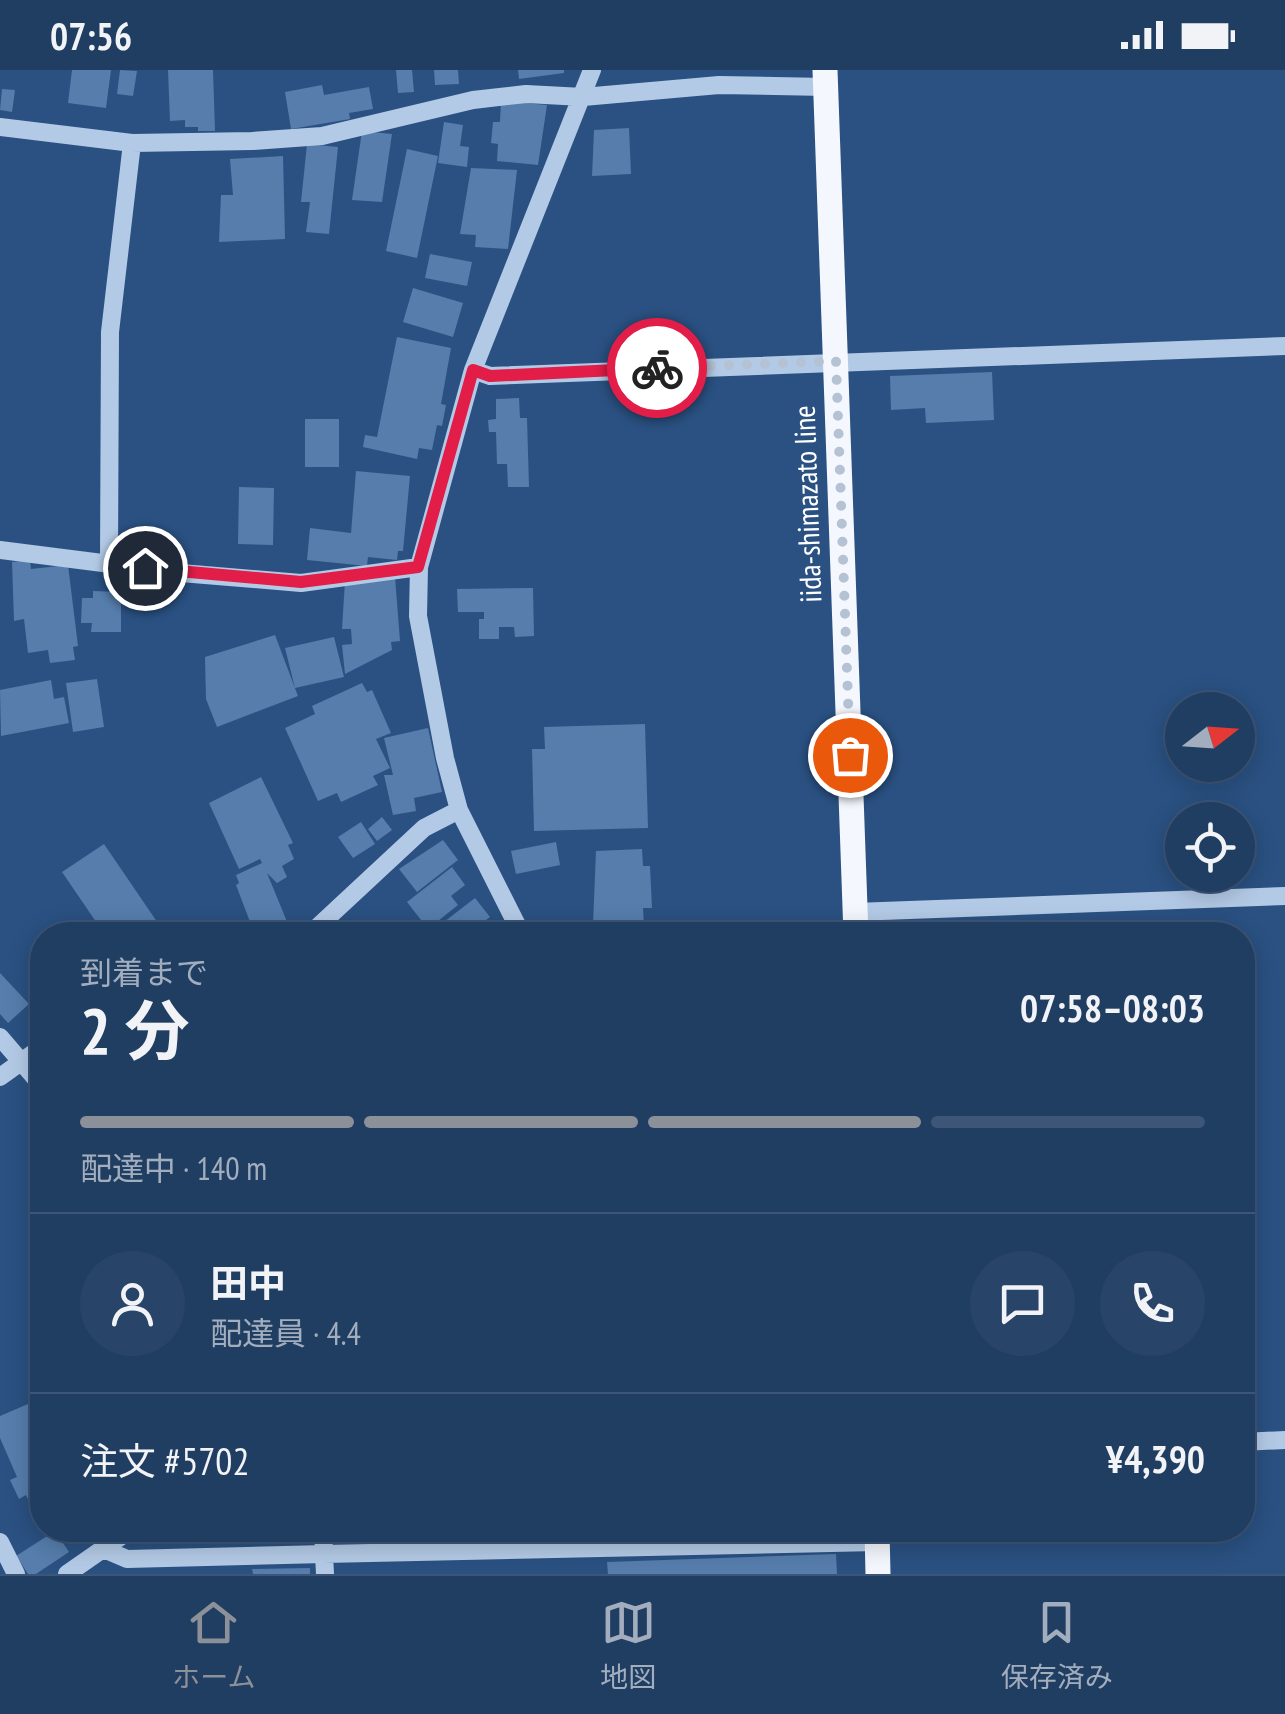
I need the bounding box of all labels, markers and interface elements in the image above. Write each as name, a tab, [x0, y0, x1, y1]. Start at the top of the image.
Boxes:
text: 07:56	[50, 11, 132, 60]
courier	[607, 318, 707, 418]
icon: bike	[630, 341, 685, 396]
street label: iida-shimazato line	[784, 405, 829, 603]
pin	[103, 526, 188, 611]
icon: home	[118, 541, 173, 596]
north arrow	[1165, 692, 1255, 782]
map controls	[1165, 692, 1255, 892]
pin	[808, 713, 893, 798]
icon: bag	[823, 728, 878, 783]
button: locate	[1165, 802, 1255, 892]
text: 到着まで	[80, 951, 208, 993]
text: 07:58–08:03	[1020, 983, 1205, 1032]
text: 2 分	[80, 988, 189, 1072]
text: 配達中 · 140 m	[80, 1147, 267, 1189]
button: person	[80, 1251, 185, 1356]
button: chat	[970, 1251, 1075, 1356]
button: phone	[1100, 1251, 1205, 1356]
text: 田中	[210, 1258, 286, 1307]
text: 配達員 · 4.4	[210, 1312, 361, 1354]
text: ¥4,390	[1106, 1434, 1205, 1483]
text: 注文 #5702	[80, 1436, 250, 1485]
tab: ホーム	[172, 1595, 255, 1695]
tab: 地図	[600, 1595, 656, 1695]
tab: 保存済み	[1001, 1595, 1113, 1695]

